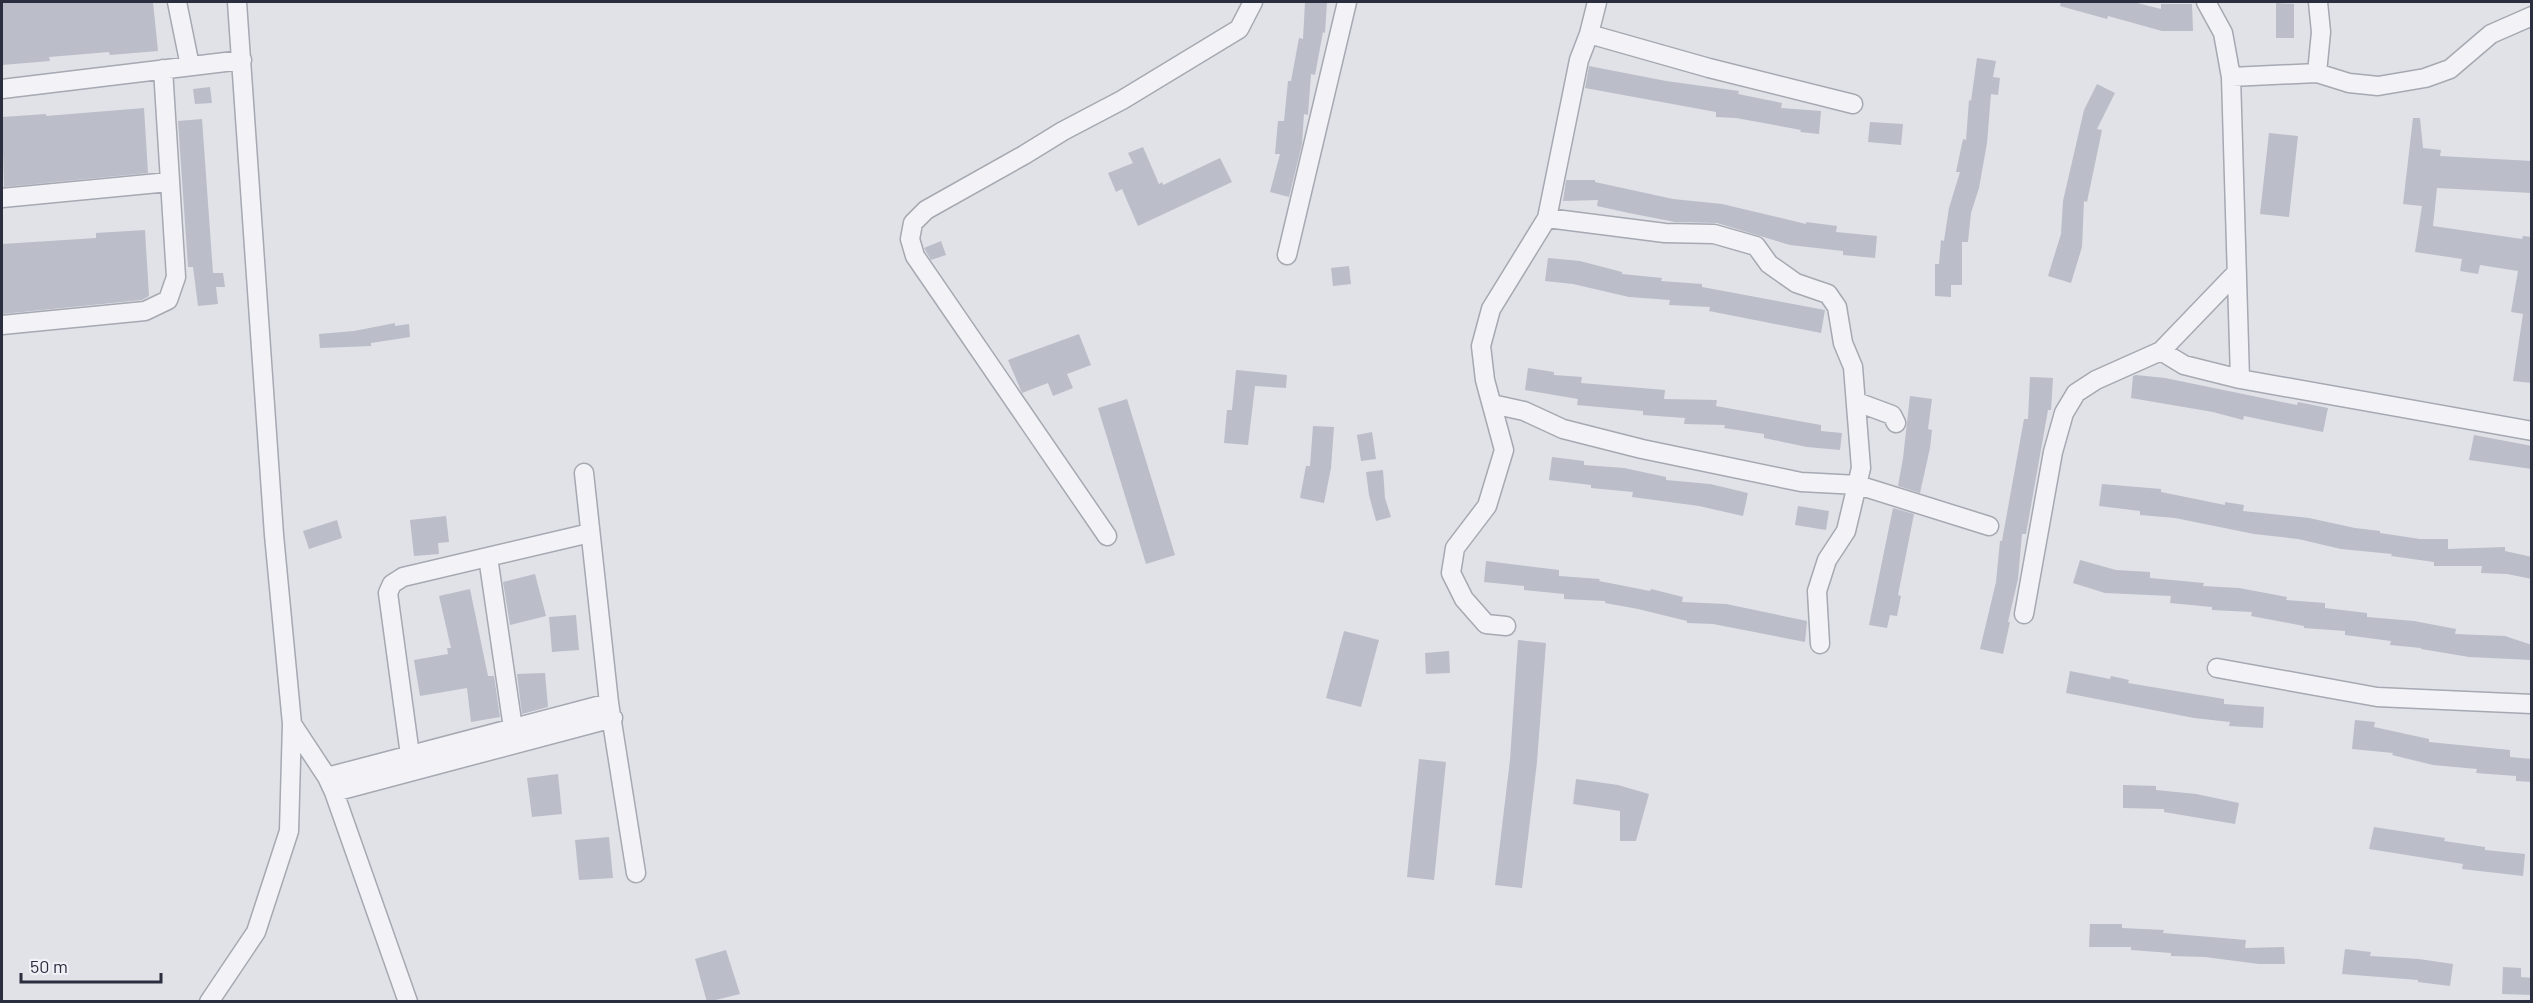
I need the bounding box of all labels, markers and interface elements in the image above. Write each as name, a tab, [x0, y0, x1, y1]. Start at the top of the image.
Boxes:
scale bar	[21, 946, 160, 984]
text: 50 m	[30, 955, 68, 977]

